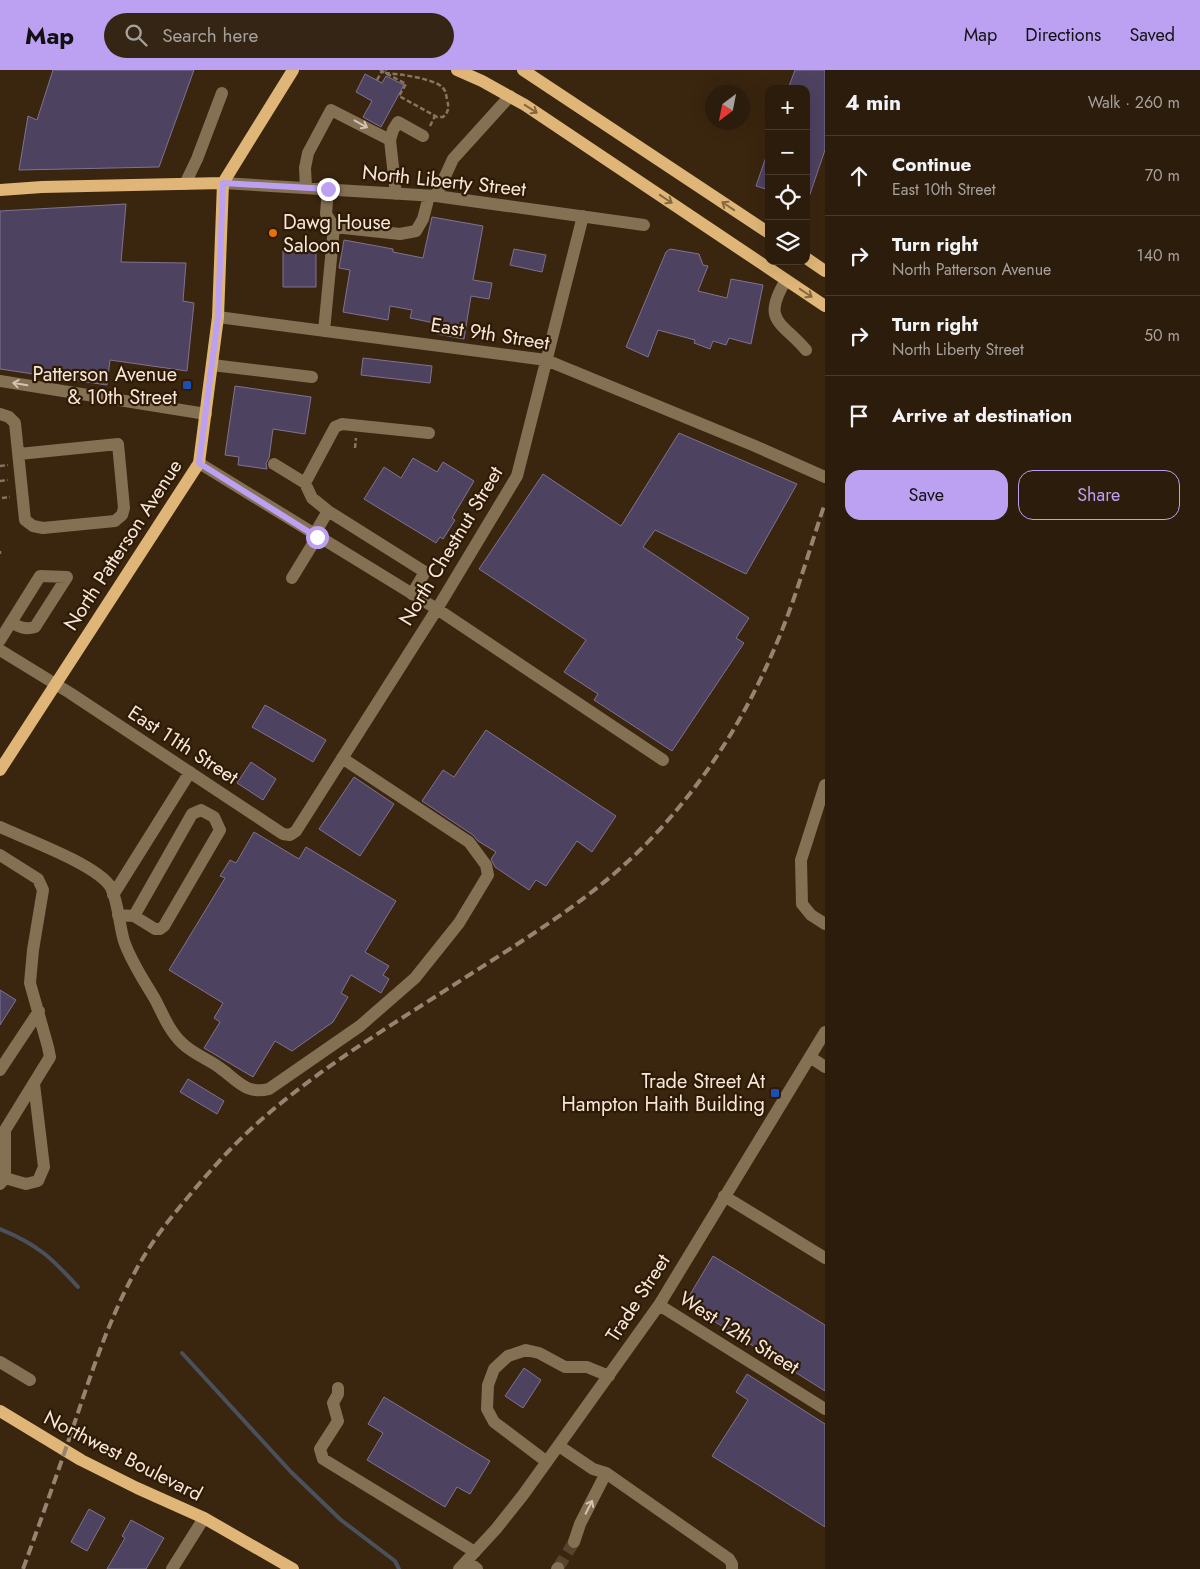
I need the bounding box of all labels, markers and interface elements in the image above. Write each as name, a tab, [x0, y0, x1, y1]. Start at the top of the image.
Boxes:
search box	[104, 13, 454, 58]
text: Map	[25, 18, 74, 53]
icon: search	[122, 21, 150, 49]
text: Search here	[162, 22, 258, 49]
text: Map	[964, 22, 997, 48]
text: Directions	[1025, 22, 1101, 48]
text: Saved	[1129, 22, 1175, 48]
north arrow	[705, 85, 750, 130]
map controls	[765, 85, 810, 265]
button: +	[765, 85, 810, 130]
text: 4 min	[845, 88, 901, 118]
text: Walk · 260 m	[1088, 91, 1180, 114]
one-way arrow	[524, 104, 538, 114]
one-way arrow	[353, 120, 368, 129]
button: −	[765, 130, 810, 175]
text: Continue	[892, 151, 971, 178]
street label: North Liberty Street	[361, 158, 528, 204]
icon: ahead	[845, 162, 873, 190]
text: 70 m	[1145, 164, 1180, 187]
button: locate	[765, 175, 810, 220]
route end	[317, 178, 340, 201]
text: East 10th Street	[892, 178, 996, 201]
one-way arrow	[659, 194, 673, 204]
one-way arrow	[722, 201, 736, 211]
place label: Dawg House Saloon	[283, 208, 391, 260]
button: layers	[765, 220, 810, 265]
marker: Dawg House Saloon	[267, 227, 279, 239]
text: Turn right	[892, 231, 978, 258]
icon: right	[845, 242, 873, 270]
text: 140 m	[1137, 244, 1180, 267]
text: North Patterson Avenue	[892, 258, 1051, 281]
one-way arrow	[799, 289, 813, 299]
street label: East 9th Street	[428, 310, 552, 358]
text: Turn right	[892, 311, 978, 338]
icon: right	[845, 322, 873, 350]
text: 50 m	[1144, 324, 1180, 347]
text: North Liberty Street	[892, 338, 1024, 361]
place label: Patterson Avenue & 10th Street	[32, 360, 177, 412]
one-way arrow	[12, 379, 28, 389]
marker: Patterson Avenue & 10th Street	[181, 379, 193, 391]
icon: arrive	[845, 402, 873, 430]
text: Arrive at destination	[892, 402, 1072, 429]
street label: North Patterson Avenue	[57, 454, 189, 636]
street label: North Chestnut Street	[392, 461, 510, 631]
button: Save	[845, 470, 1008, 520]
button: Share	[1018, 470, 1180, 520]
route start	[306, 526, 329, 549]
street label: East 11th Street	[122, 698, 244, 792]
place label: Trade Street At Hampton Haith Building	[561, 1067, 765, 1119]
marker: Trade Street At Hampton Haith Building	[769, 1087, 781, 1099]
street label: Trade Street	[599, 1248, 677, 1348]
street label: West 12th Street	[673, 1284, 805, 1382]
street label: Northwest Boulevard	[39, 1403, 207, 1509]
one-way arrow	[585, 1500, 594, 1515]

